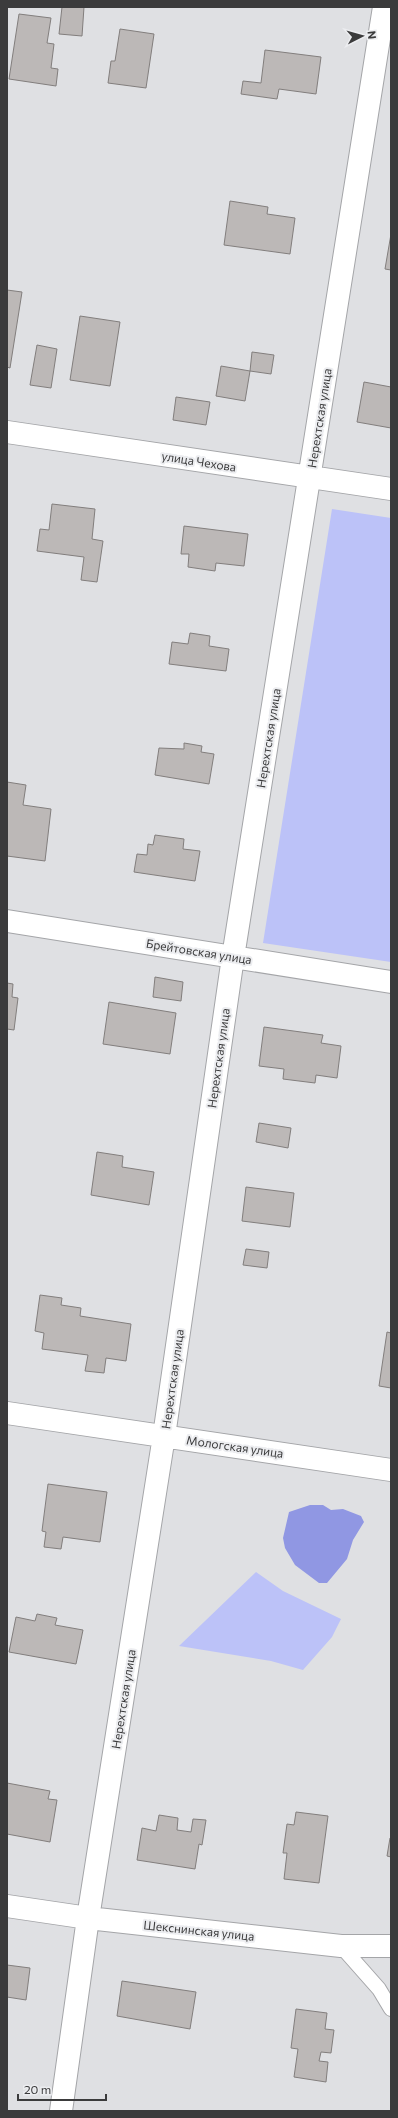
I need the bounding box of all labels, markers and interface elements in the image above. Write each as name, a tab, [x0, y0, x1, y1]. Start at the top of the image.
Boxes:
north arrow	[342, 16, 382, 56]
text: N	[366, 30, 379, 40]
street label: Нерехтская улица	[304, 367, 334, 469]
street label: улица Чехова	[161, 448, 237, 474]
street label: Нерехтская улица	[253, 687, 283, 789]
street label: Брейтовская улица	[145, 936, 253, 966]
street label: Нерехтская улица	[204, 1007, 232, 1109]
street label: Нерехтская улица	[158, 1328, 186, 1430]
street label: Мологская улица	[186, 1432, 284, 1460]
street label: Нерехтская улица	[108, 1648, 138, 1750]
street label: Шекснинская улица	[143, 1917, 255, 1943]
scale bar	[18, 2076, 106, 2102]
text: 20 m	[24, 2082, 51, 2096]

